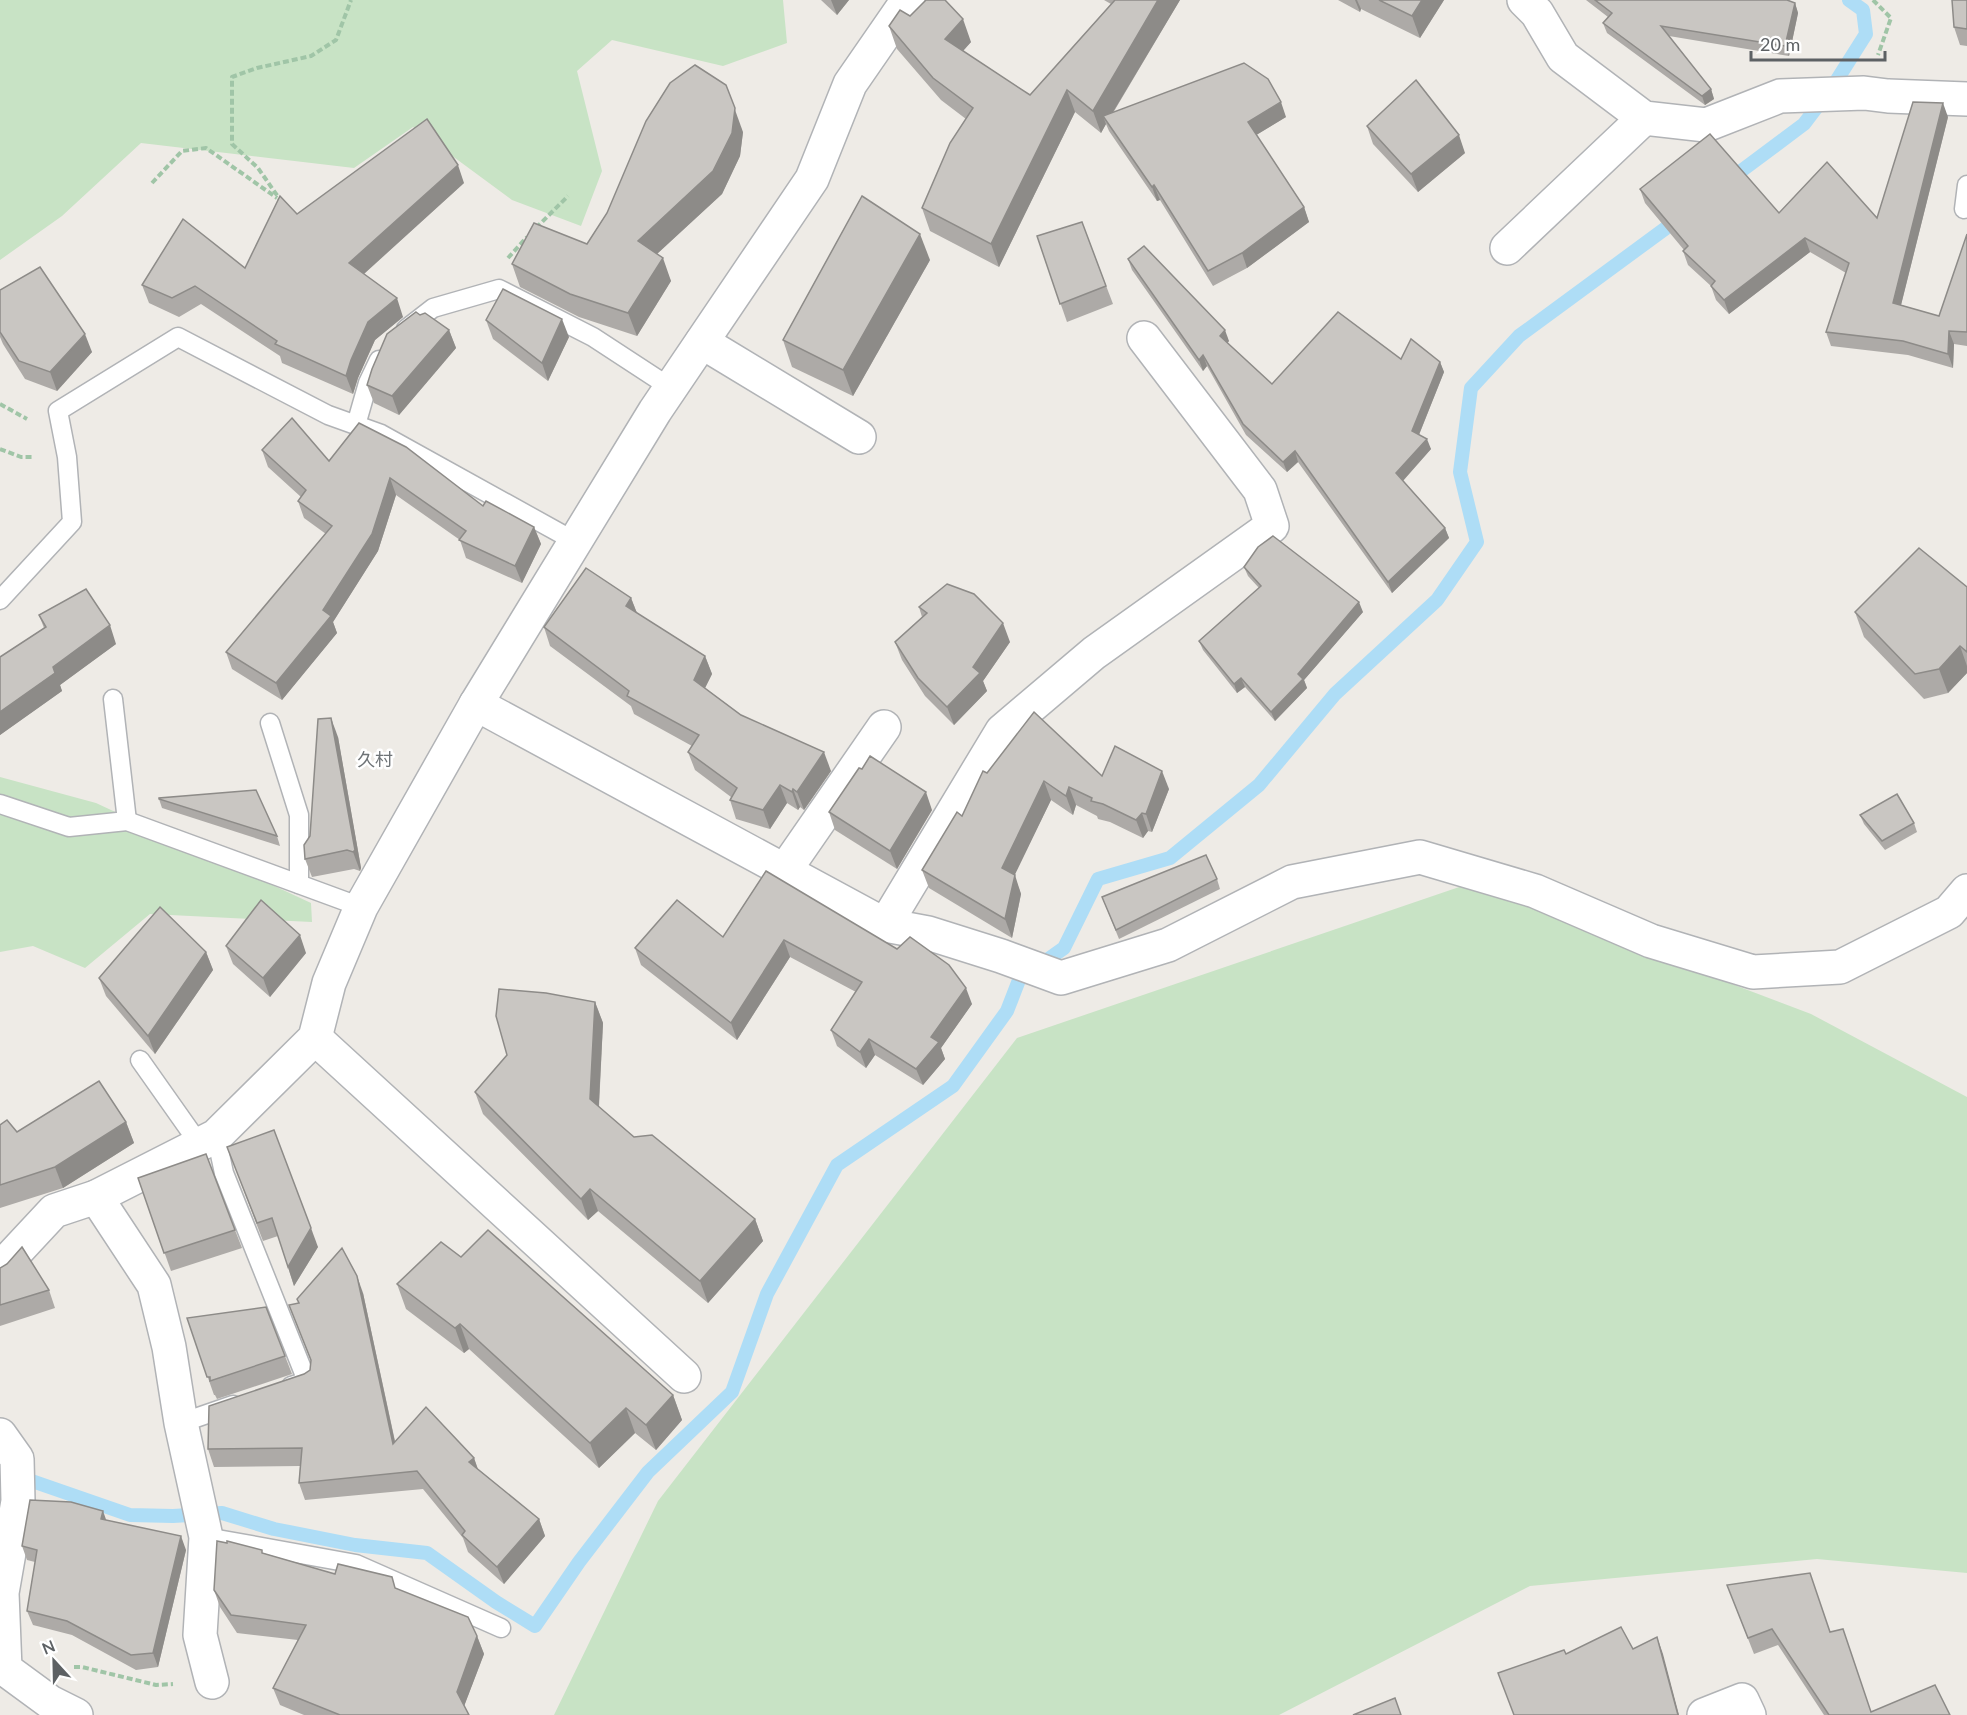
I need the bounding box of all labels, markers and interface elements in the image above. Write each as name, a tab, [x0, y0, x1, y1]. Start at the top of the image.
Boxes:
scale bar	[1751, 24, 1884, 62]
text: 20 m	[1760, 33, 1800, 55]
district label: 久村	[357, 748, 393, 770]
north arrow	[24, 1631, 84, 1691]
text: N	[39, 1636, 57, 1658]

